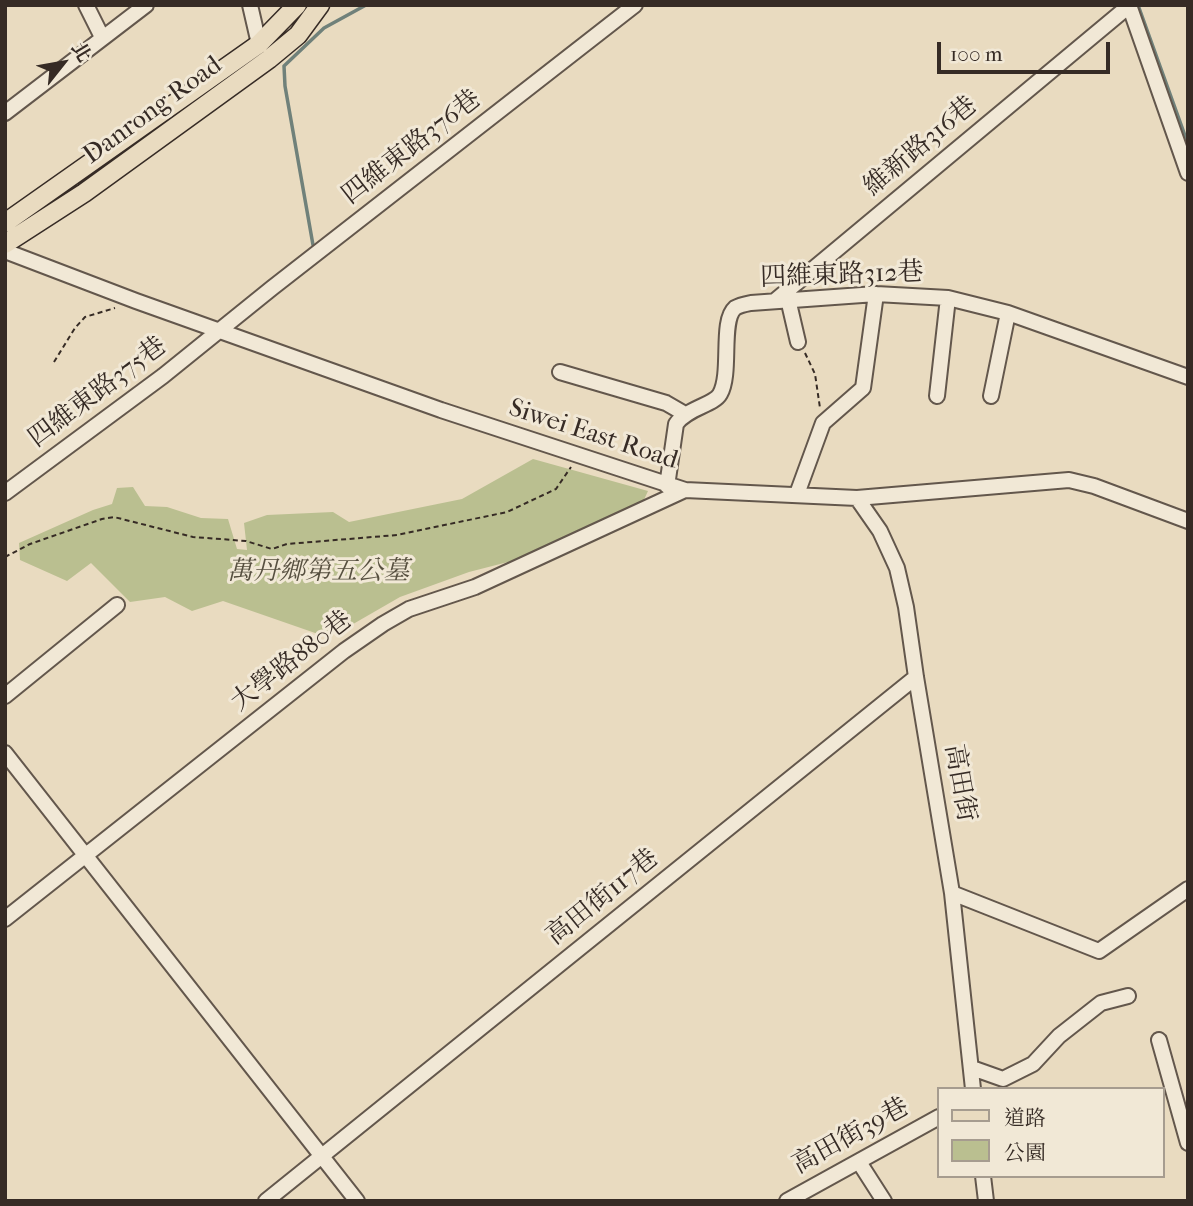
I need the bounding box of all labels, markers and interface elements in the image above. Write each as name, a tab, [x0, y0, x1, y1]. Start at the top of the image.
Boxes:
north arrow	[28, 28, 98, 98]
scale bar	[941, 28, 1114, 72]
text: 北	[67, 38, 95, 66]
text: 100 m	[950, 42, 1003, 66]
street label: Danrong Road	[78, 50, 228, 172]
street label: 四維東路376巷	[336, 84, 488, 212]
street label: 維新路316巷	[858, 91, 984, 203]
street label: 四維東路312巷	[760, 258, 924, 294]
street label: 四維東路375巷	[23, 331, 173, 455]
street label: Siwei East Road	[505, 393, 681, 477]
park label: 萬丹鄉第五公墓	[227, 557, 409, 589]
street label: 大學路880巷	[225, 605, 359, 719]
street label: 高田街	[937, 742, 981, 824]
street label: 高田街117巷	[541, 843, 665, 953]
legend	[937, 1087, 1165, 1178]
street label: 高田街39巷	[787, 1092, 915, 1182]
text: 道路	[1004, 1106, 1046, 1130]
text: 公園	[1004, 1141, 1046, 1165]

